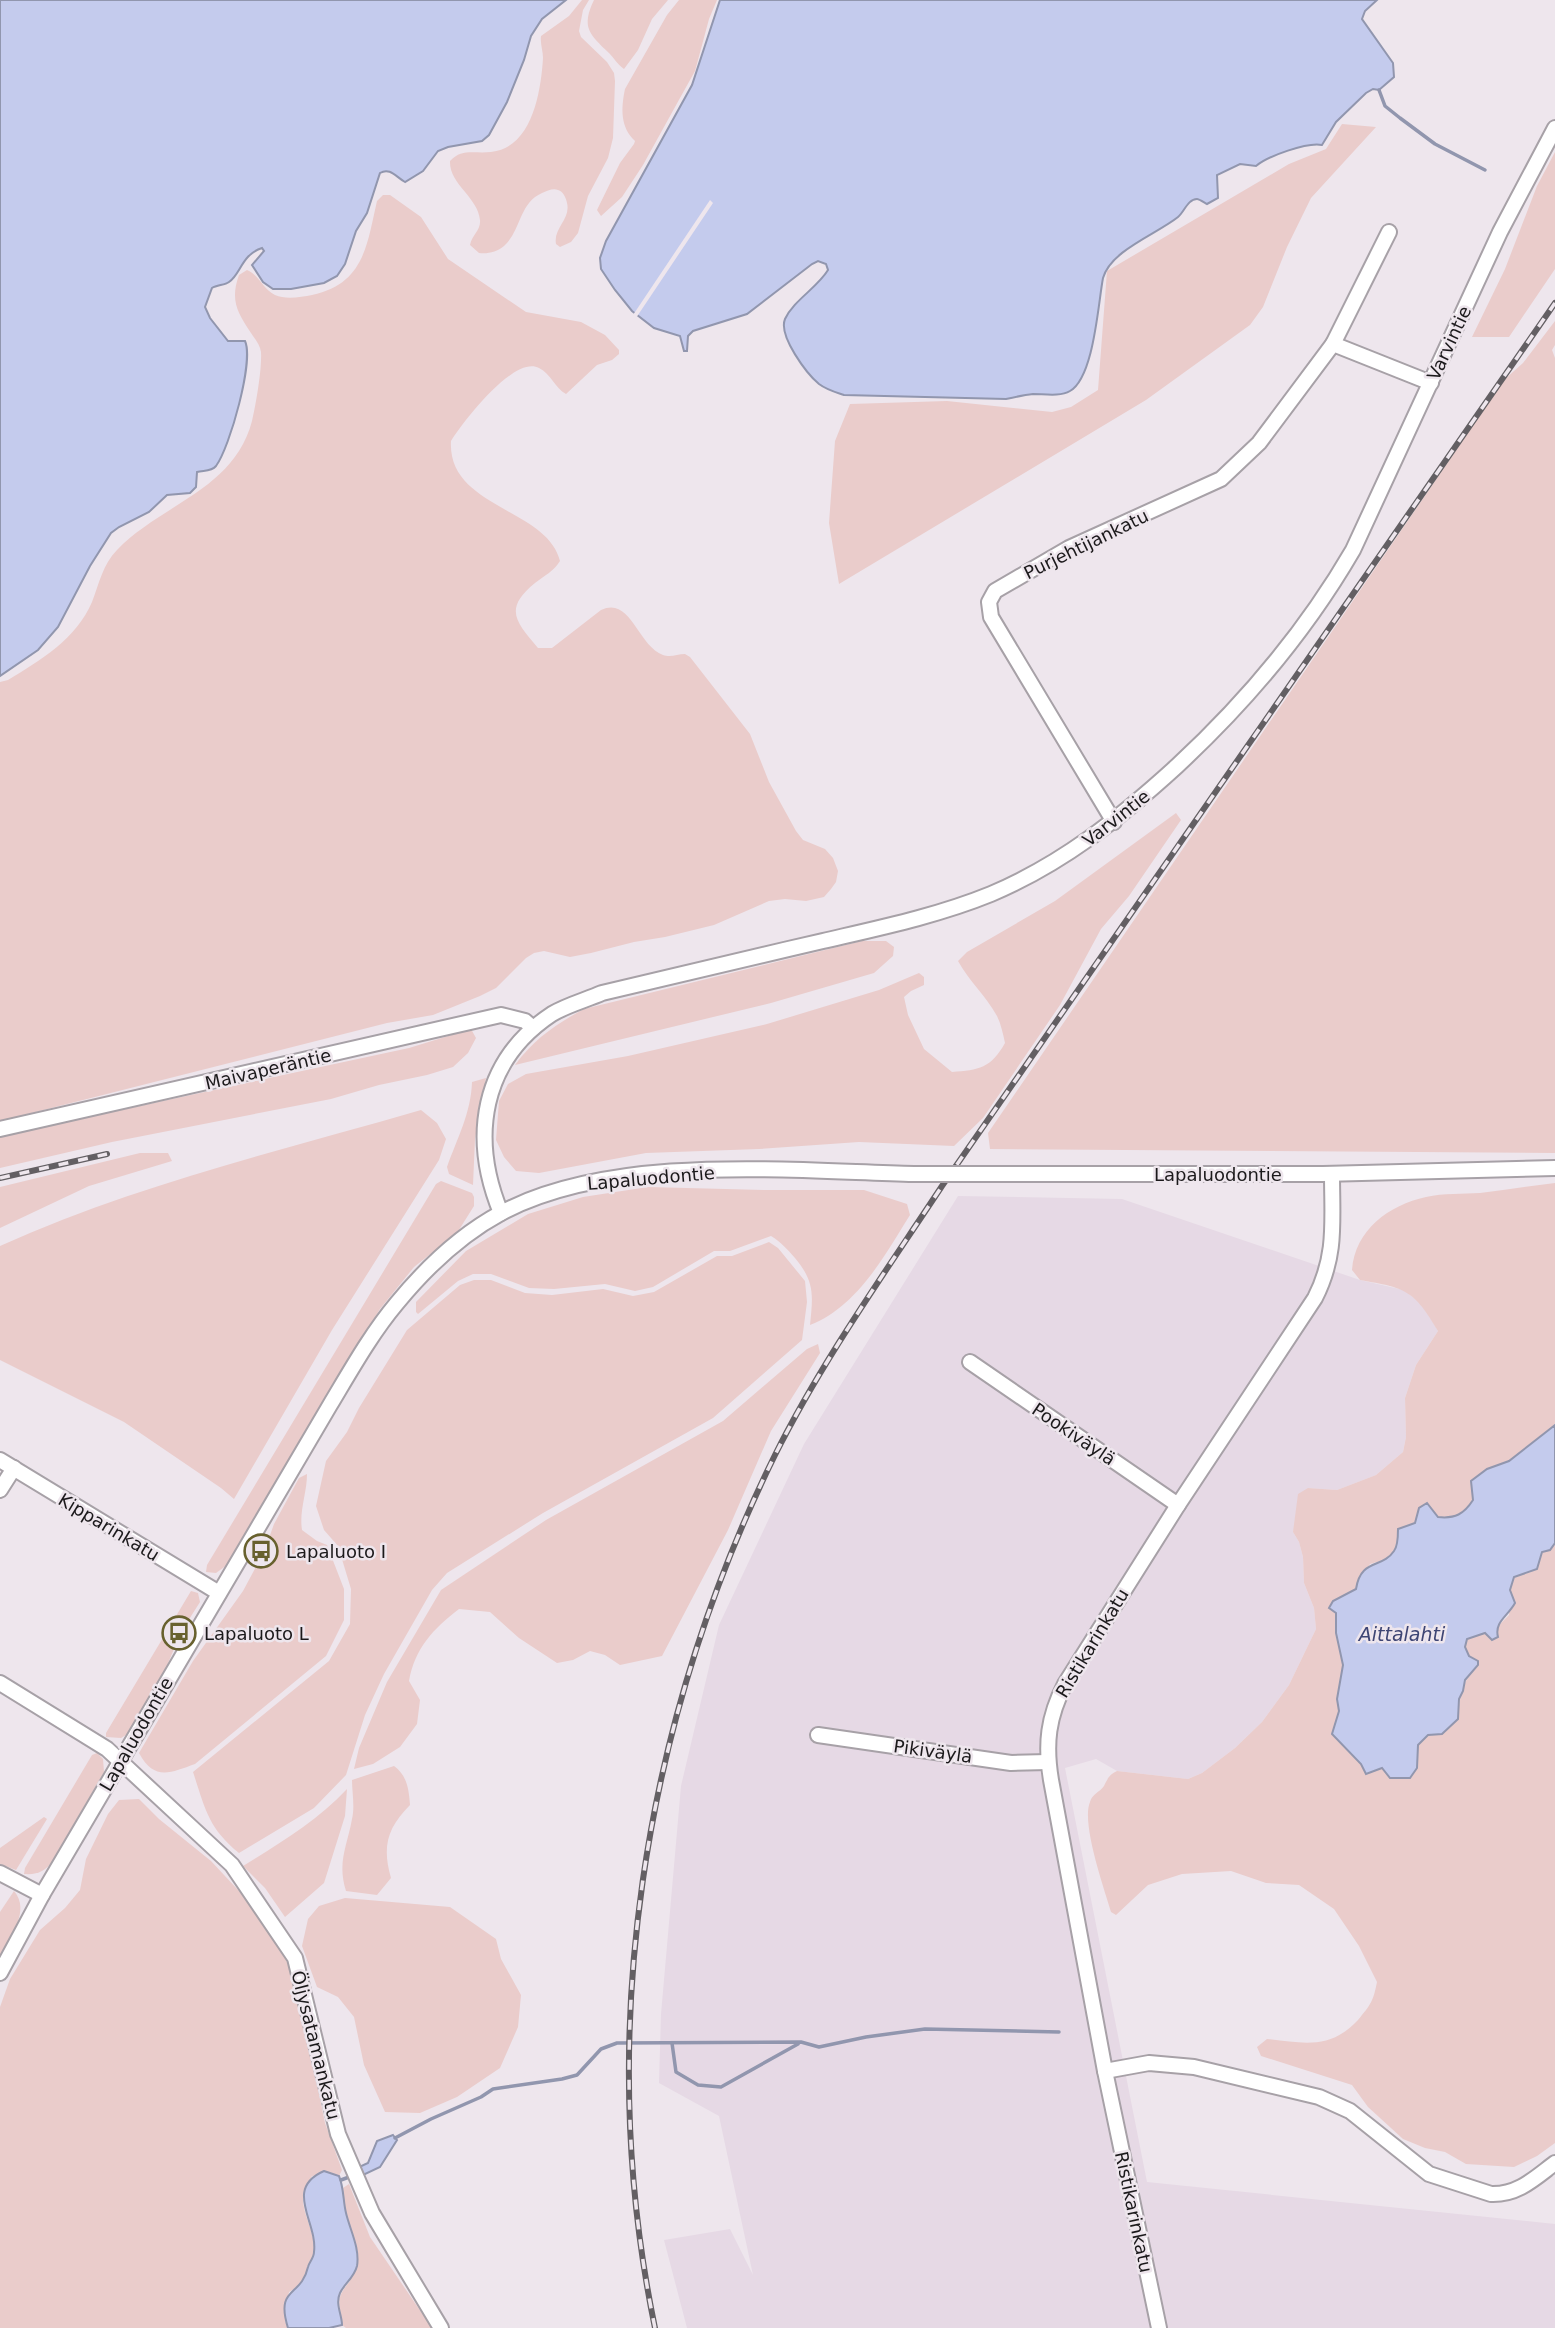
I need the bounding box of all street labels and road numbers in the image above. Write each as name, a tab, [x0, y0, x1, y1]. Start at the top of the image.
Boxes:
street label: Varvintie	[1423, 303, 1475, 383]
street label: Purjehtijankatu	[1020, 505, 1152, 583]
street label: Varvintie	[1078, 785, 1154, 851]
street label: Maivaperäntie	[203, 1044, 333, 1094]
street label: Lapaluodontie	[586, 1162, 716, 1194]
street label: Lapaluodontie	[1154, 1164, 1282, 1185]
street label: Pookiväylä	[1028, 1398, 1120, 1470]
street label: Kipparinkatu	[55, 1489, 163, 1565]
street label: Ristikarinkatu	[1051, 1585, 1133, 1701]
street label: Lapaluodontie	[95, 1673, 177, 1795]
street label: Pikiväylä	[892, 1735, 974, 1767]
street label: Öljysatamankatu	[287, 1968, 345, 2122]
street label: Ristikarinkatu	[1111, 2149, 1157, 2275]

